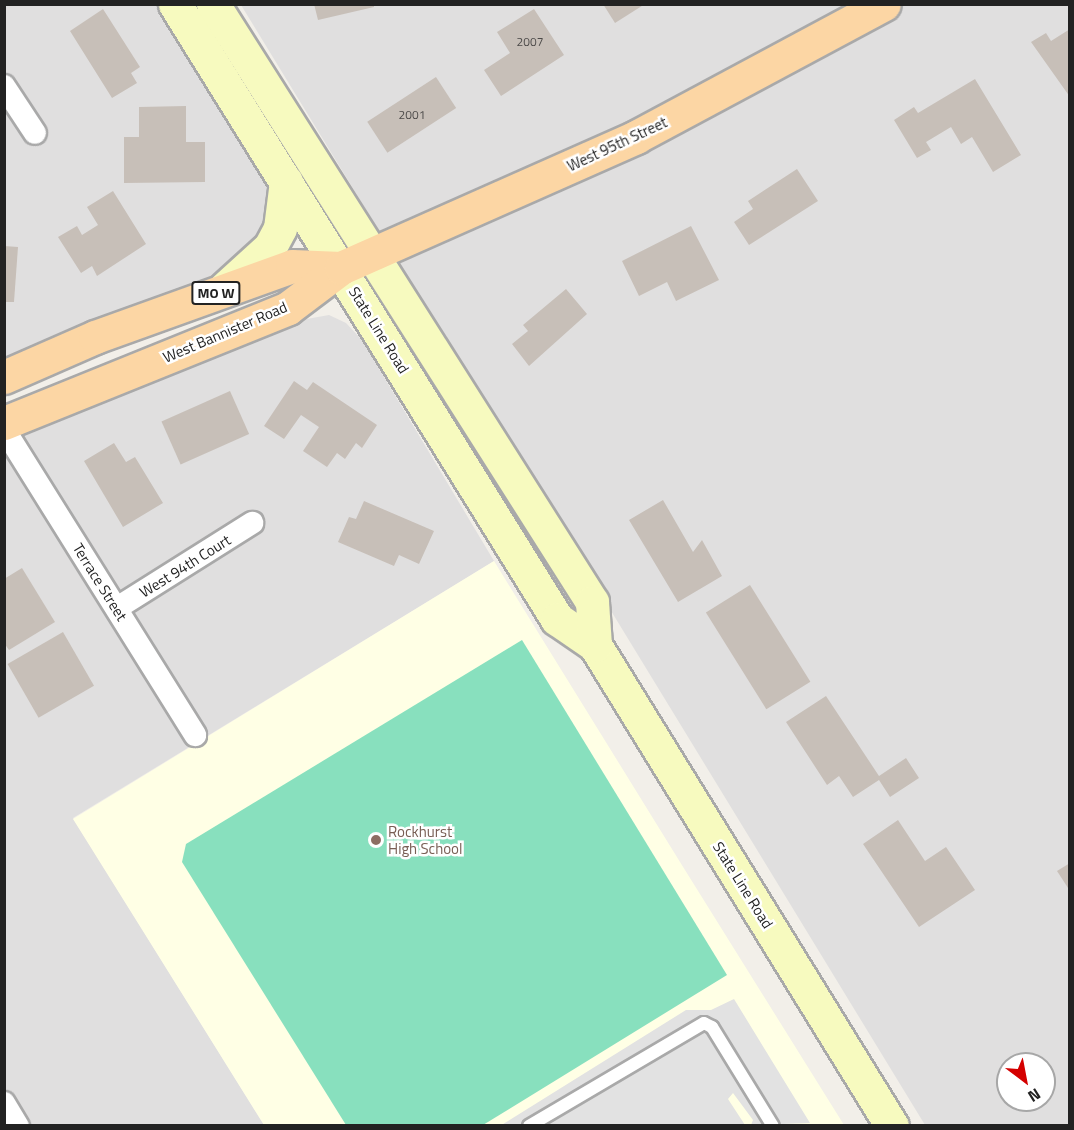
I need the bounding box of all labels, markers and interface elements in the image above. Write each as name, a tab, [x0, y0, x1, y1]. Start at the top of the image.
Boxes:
house number: 2007	[517, 35, 543, 49]
house number: 2001	[399, 108, 425, 122]
street label: West 95th Street	[564, 113, 670, 175]
road number: MO W	[190, 282, 242, 304]
street label: State Line Road	[345, 283, 413, 377]
street label: West Bannister Road	[160, 298, 290, 366]
street label: West 94th Court	[136, 531, 234, 601]
street label: Terrace Street	[69, 540, 131, 624]
place label: Rockhurst High School	[388, 822, 463, 857]
marker: Rockhurst High School	[369, 833, 383, 847]
street label: State Line Road	[709, 838, 777, 932]
north arrow	[996, 1052, 1056, 1112]
text: N	[1023, 1082, 1046, 1109]

